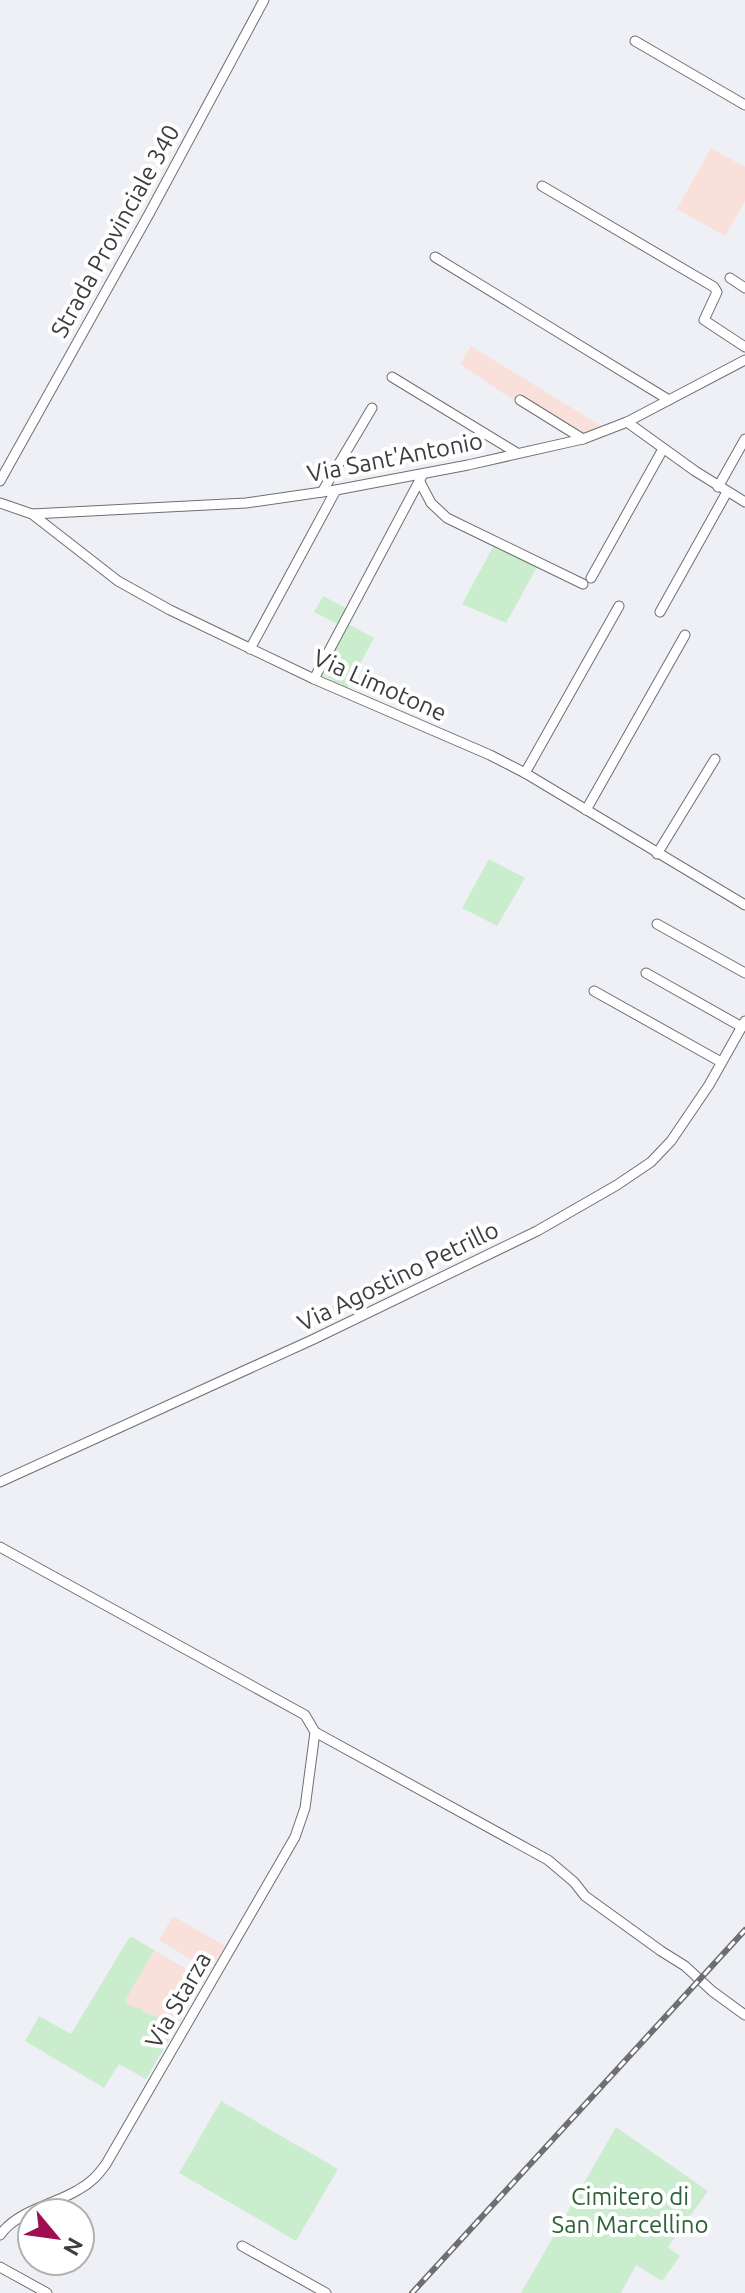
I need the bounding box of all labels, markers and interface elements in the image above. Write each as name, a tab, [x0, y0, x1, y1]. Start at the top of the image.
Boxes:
street label: Strada Provinciale 340	[45, 120, 185, 342]
street label: Via Sant'Antonio	[305, 427, 485, 487]
street label: Via Limotone	[309, 644, 451, 726]
street label: Via Agostino Petrillo	[293, 1216, 503, 1336]
street label: Via Starza	[140, 1947, 216, 2053]
park label: Cimitero di San Marcellino	[552, 2183, 708, 2238]
north arrow	[16, 2197, 96, 2277]
text: N	[59, 2234, 89, 2260]

